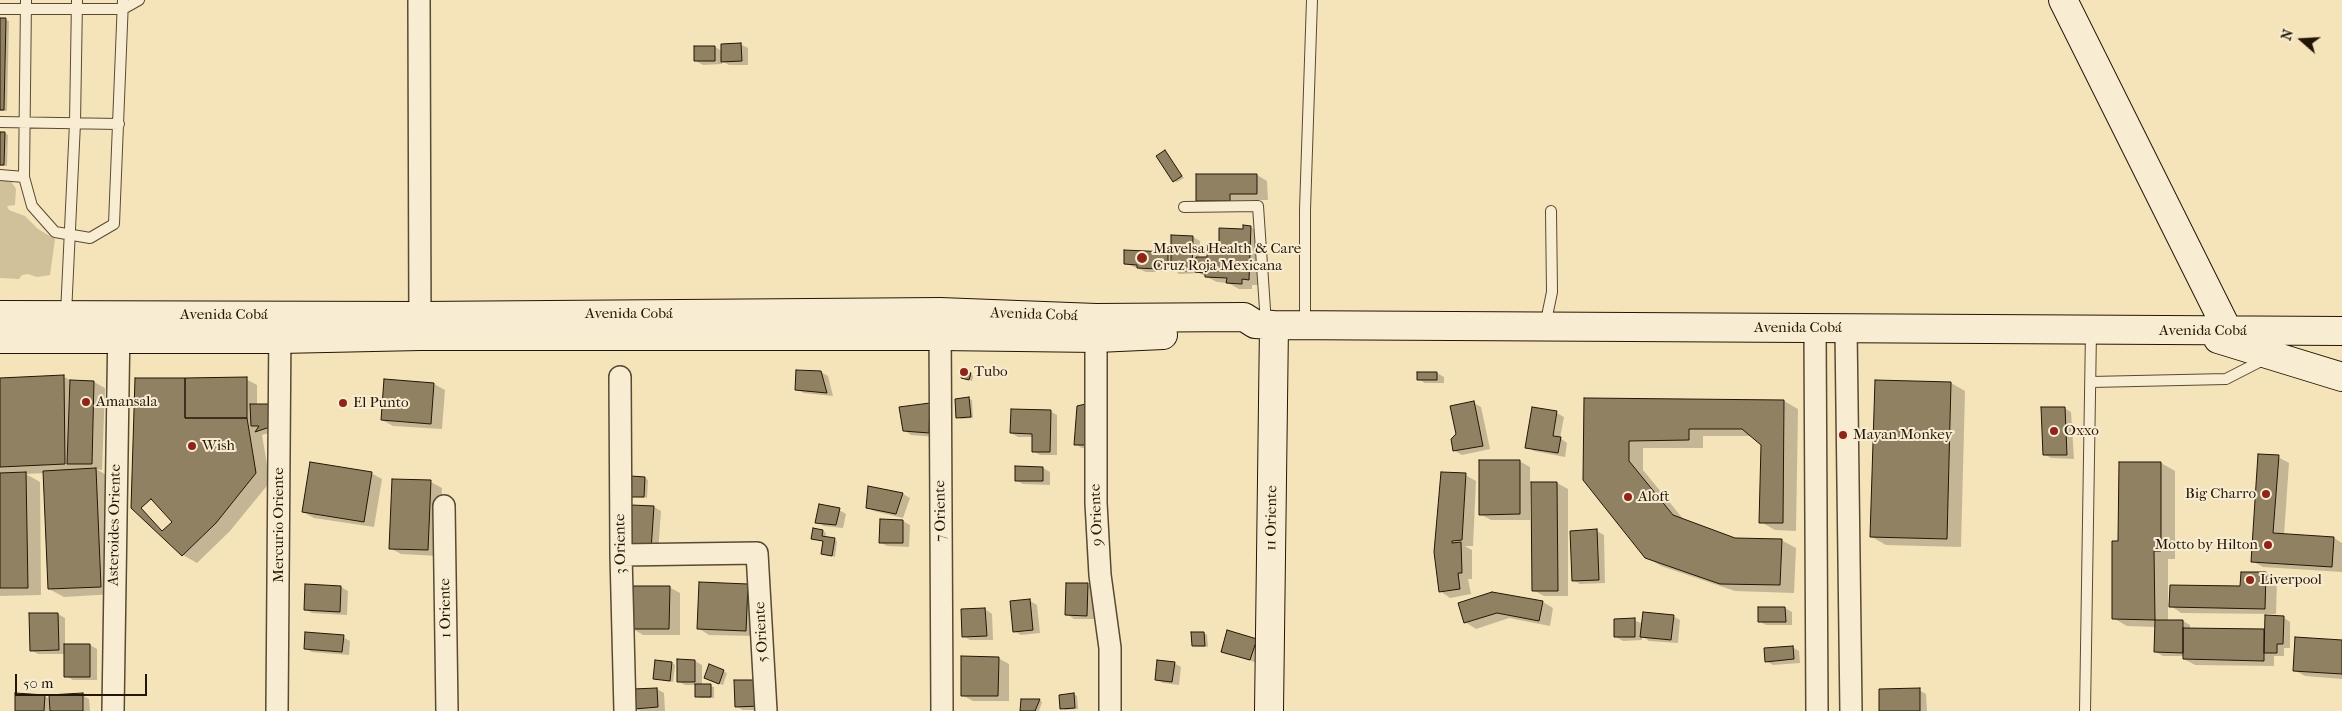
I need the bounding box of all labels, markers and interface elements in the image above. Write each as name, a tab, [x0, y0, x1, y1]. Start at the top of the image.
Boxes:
north arrow	[2277, 15, 2327, 65]
text: N	[2278, 27, 2297, 43]
place label: Mavelsa Health & Care Cruz Roja Mexicana	[1153, 240, 1301, 275]
marker: Mavelsa Health & Care Cruz Roja Mexicana	[1135, 251, 1149, 265]
street label: Avenida Cobá	[990, 304, 1078, 326]
street label: Avenida Cobá	[585, 305, 673, 323]
street label: Avenida Cobá	[180, 306, 268, 324]
street label: Avenida Cobá	[1754, 319, 1842, 337]
street label: Avenida Cobá	[2159, 322, 2247, 340]
place label: Tubo	[974, 363, 1008, 381]
marker: Tubo	[958, 366, 970, 378]
place label: Amansala	[96, 393, 157, 411]
place label: El Punto	[353, 394, 409, 412]
marker: Amansala	[80, 396, 92, 408]
marker: El Punto	[337, 397, 349, 409]
place label: Oxxo	[2064, 422, 2099, 440]
marker: Oxxo	[2048, 425, 2060, 437]
place label: Mayan Monkey	[1853, 426, 1953, 444]
marker: Mayan Monkey	[1837, 429, 1849, 441]
place label: Wish	[202, 437, 235, 455]
marker: Wish	[186, 440, 198, 452]
street label: Asteroides Oriente	[105, 464, 125, 586]
street label: Mercurio Oriente	[270, 467, 288, 583]
street label: 7 Oriente	[931, 480, 951, 542]
street label: 9 Oriente	[1087, 483, 1107, 547]
street label: 11 Oriente	[1262, 485, 1282, 551]
place label: Big Charro	[2185, 485, 2256, 503]
place label: Aloft	[1638, 488, 1670, 506]
marker: Big Charro	[2260, 488, 2272, 500]
marker: Aloft	[1622, 491, 1634, 503]
street label: 3 Oriente	[611, 513, 631, 575]
place label: Motto by Hilton	[2155, 536, 2258, 554]
marker: Motto by Hilton	[2262, 539, 2274, 551]
place label: Liverpool	[2260, 571, 2322, 589]
marker: Liverpool	[2244, 574, 2256, 586]
street label: 1 Oriente	[436, 578, 456, 638]
street label: 5 Oriente	[751, 601, 773, 663]
scale bar	[18, 664, 150, 696]
text: 50 m	[23, 674, 53, 692]

